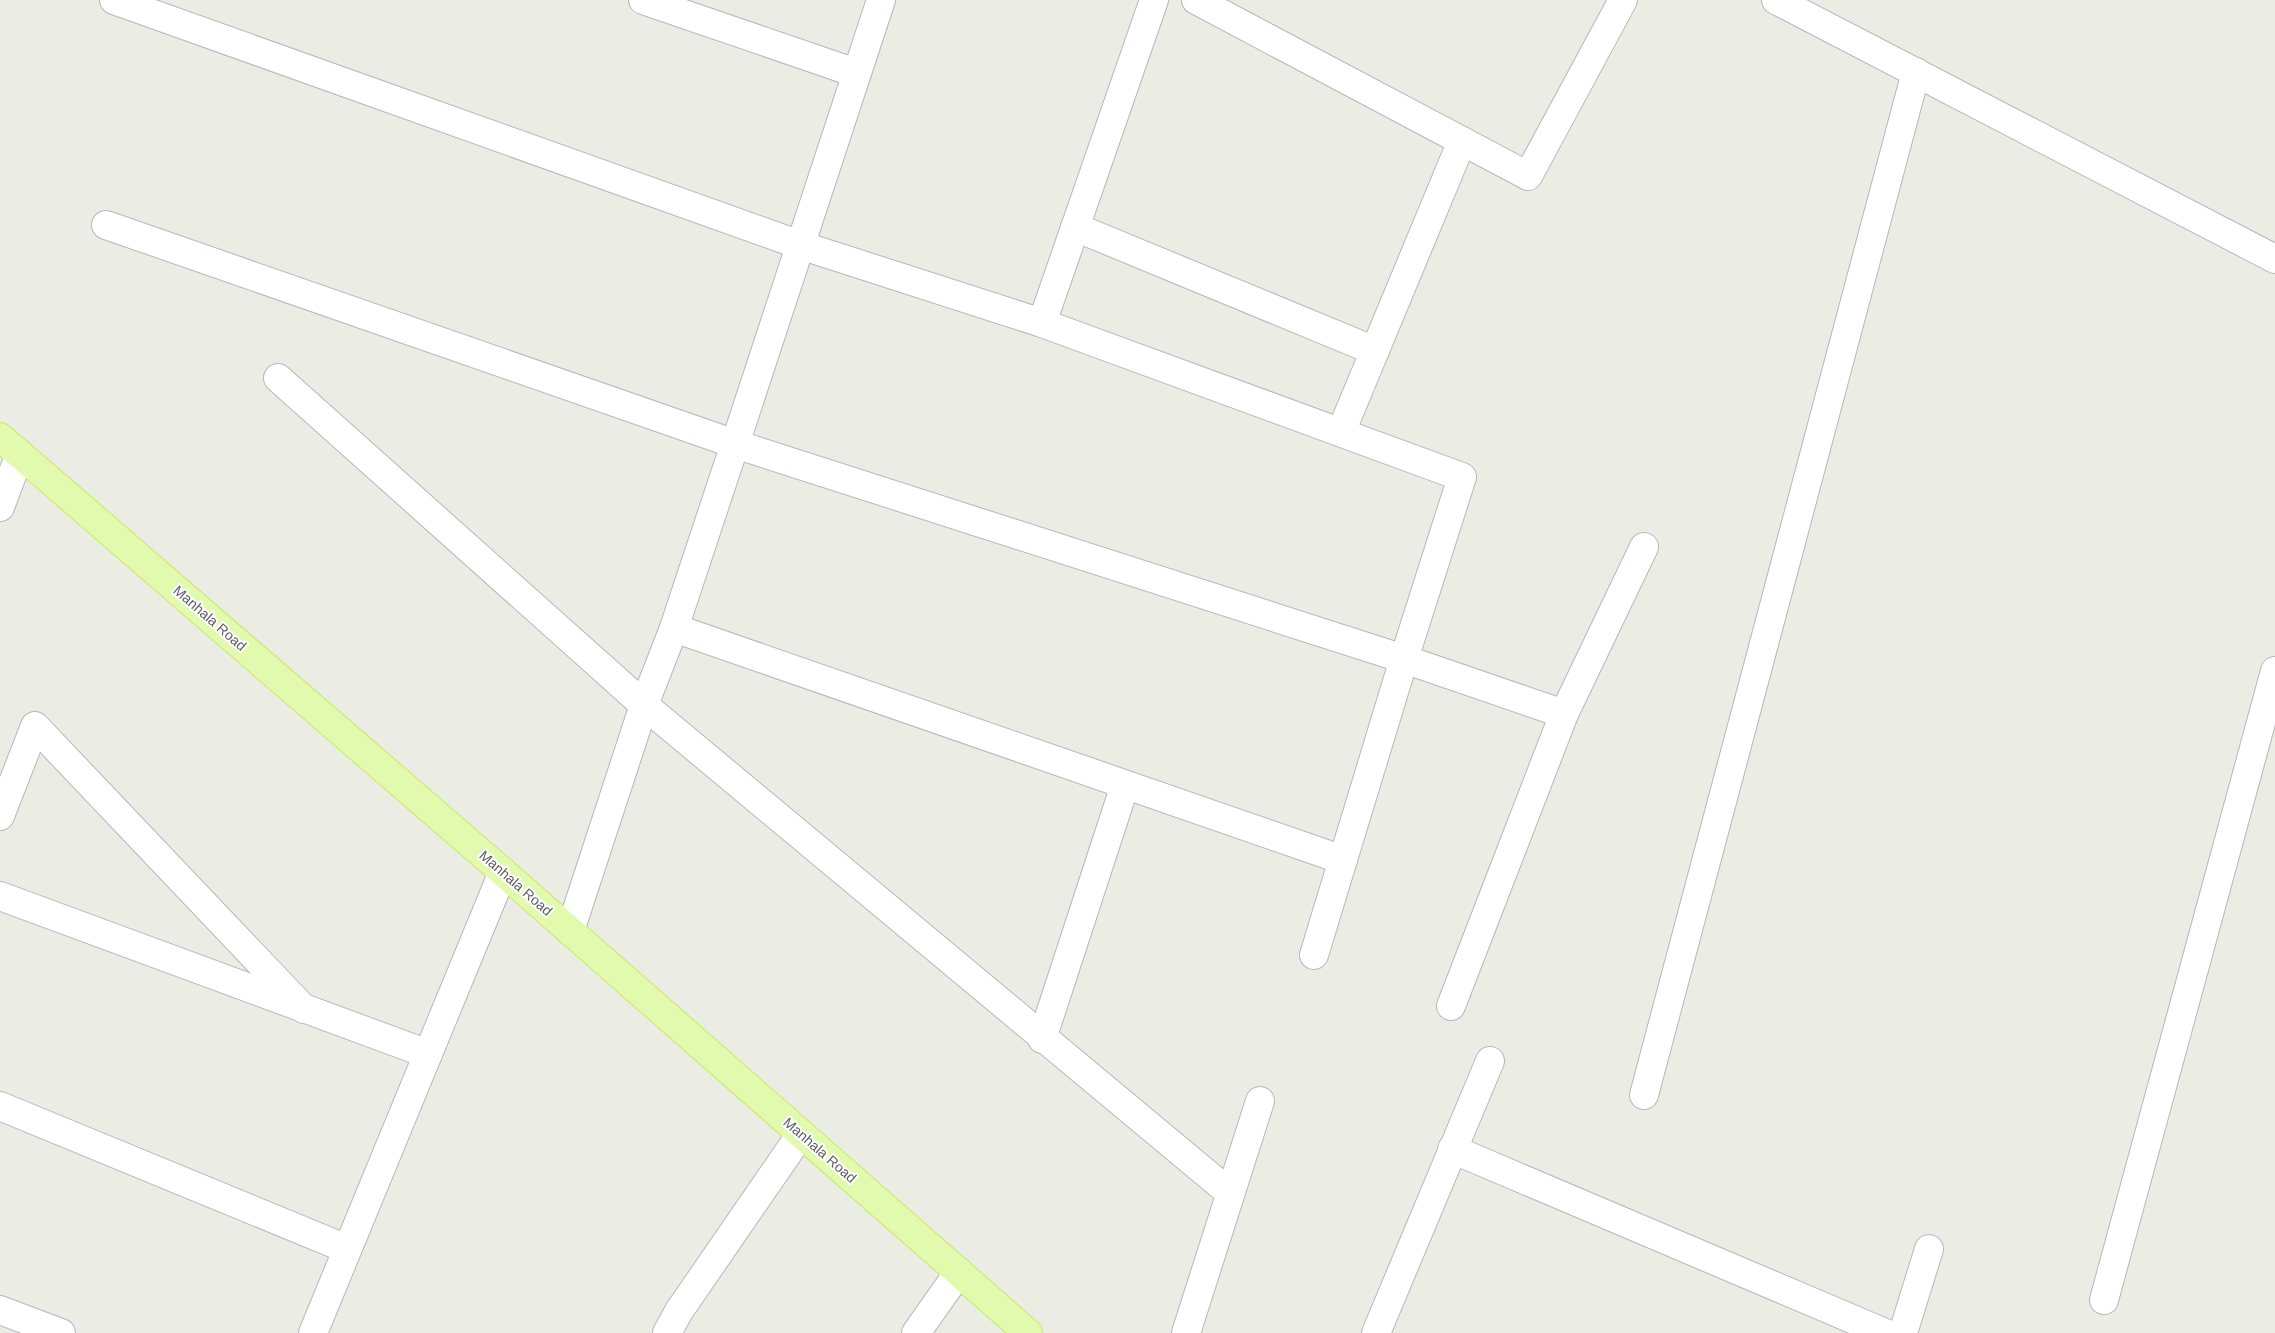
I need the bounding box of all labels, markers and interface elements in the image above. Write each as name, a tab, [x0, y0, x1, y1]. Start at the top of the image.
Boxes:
street label: Manhala Road	[170, 582, 250, 654]
street label: Manhala Road	[476, 847, 556, 919]
street label: Manhala Road	[780, 1114, 860, 1186]

